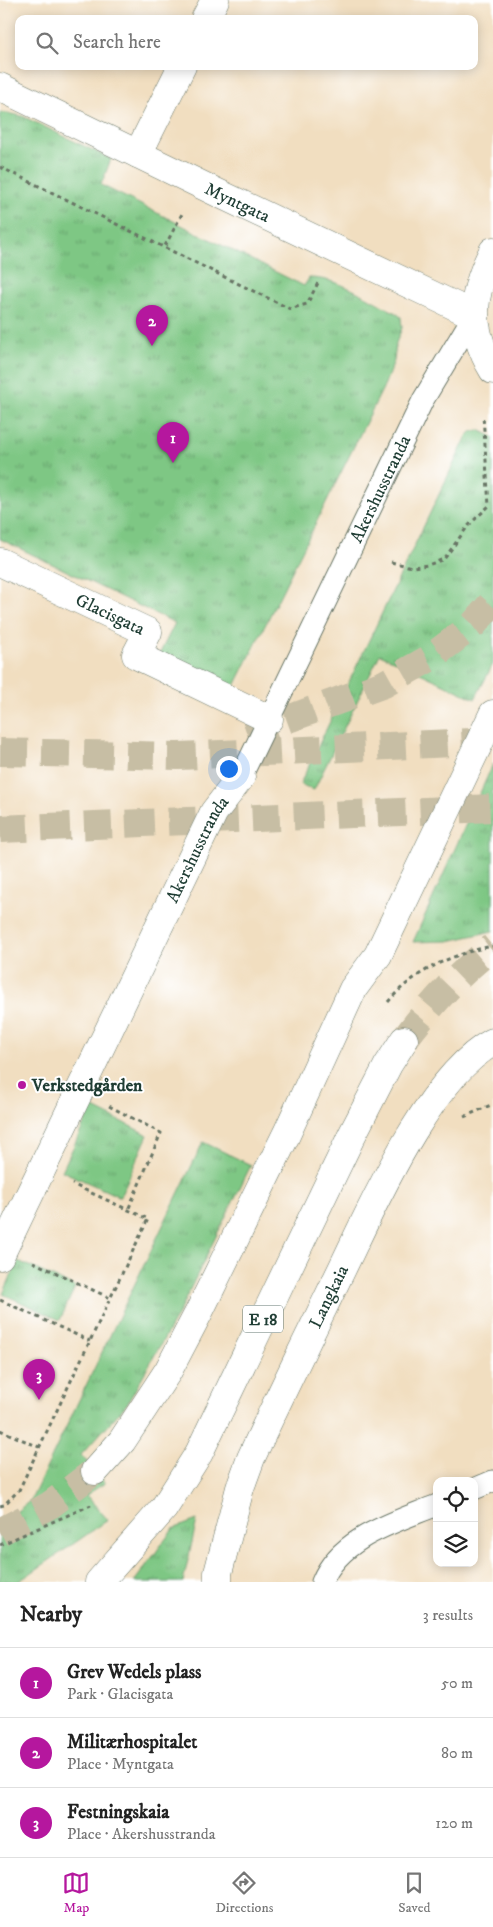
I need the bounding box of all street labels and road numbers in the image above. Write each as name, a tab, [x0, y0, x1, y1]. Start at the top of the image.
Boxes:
street label: Myntgata	[201, 178, 273, 228]
street label: Akershusstranda	[346, 432, 416, 547]
street label: Glacisgata	[72, 589, 148, 641]
street label: Akershusstranda	[162, 792, 234, 907]
street label: Langkaia	[305, 1261, 354, 1332]
road number: E 18	[243, 1306, 283, 1332]

